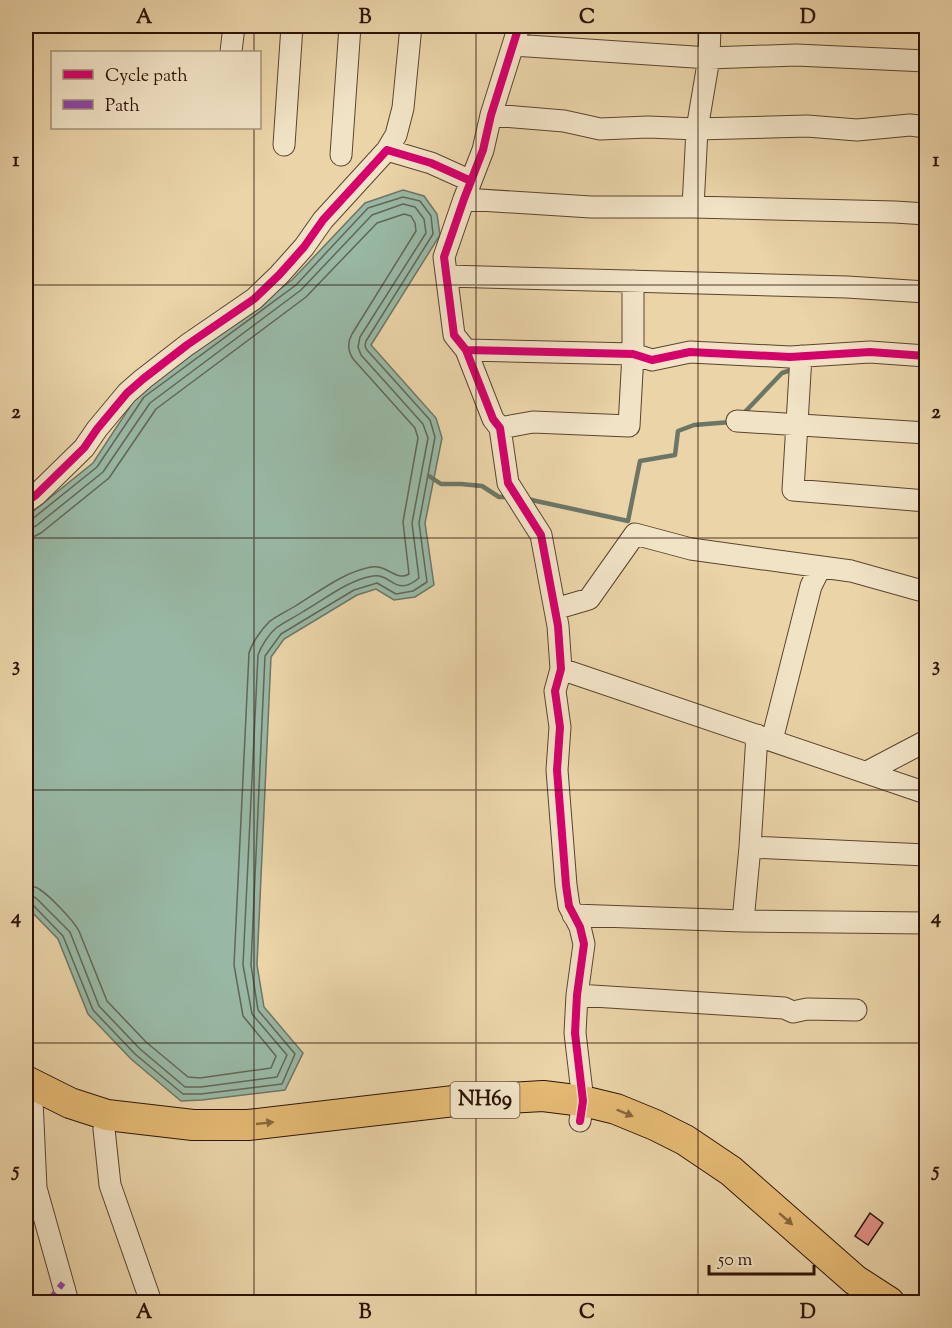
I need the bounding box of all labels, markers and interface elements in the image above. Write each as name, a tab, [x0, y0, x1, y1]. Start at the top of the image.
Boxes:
text: A	[136, 4, 153, 33]
text: B	[359, 4, 372, 33]
text: C	[579, 4, 595, 33]
text: D	[800, 4, 816, 33]
legend	[51, 51, 261, 129]
text: Cycle path	[105, 64, 188, 90]
text: Path	[105, 94, 140, 120]
text: 1	[13, 147, 20, 176]
text: 1	[933, 147, 940, 176]
text: 2	[11, 399, 21, 428]
text: 2	[931, 399, 941, 428]
text: 3	[12, 652, 20, 681]
text: 3	[932, 652, 940, 681]
text: 4	[10, 904, 21, 933]
text: 4	[930, 904, 941, 933]
road number: NH69	[450, 1082, 520, 1118]
one-way arrow	[616, 1109, 634, 1118]
one-way arrow	[256, 1118, 275, 1128]
text: 5	[11, 1157, 20, 1186]
text: 5	[931, 1157, 940, 1186]
one-way arrow	[779, 1212, 794, 1226]
scale bar	[709, 1238, 814, 1276]
text: 50 m	[717, 1248, 753, 1274]
text: A	[136, 1299, 153, 1328]
text: B	[359, 1299, 372, 1328]
text: C	[579, 1299, 595, 1328]
text: D	[800, 1299, 816, 1328]

